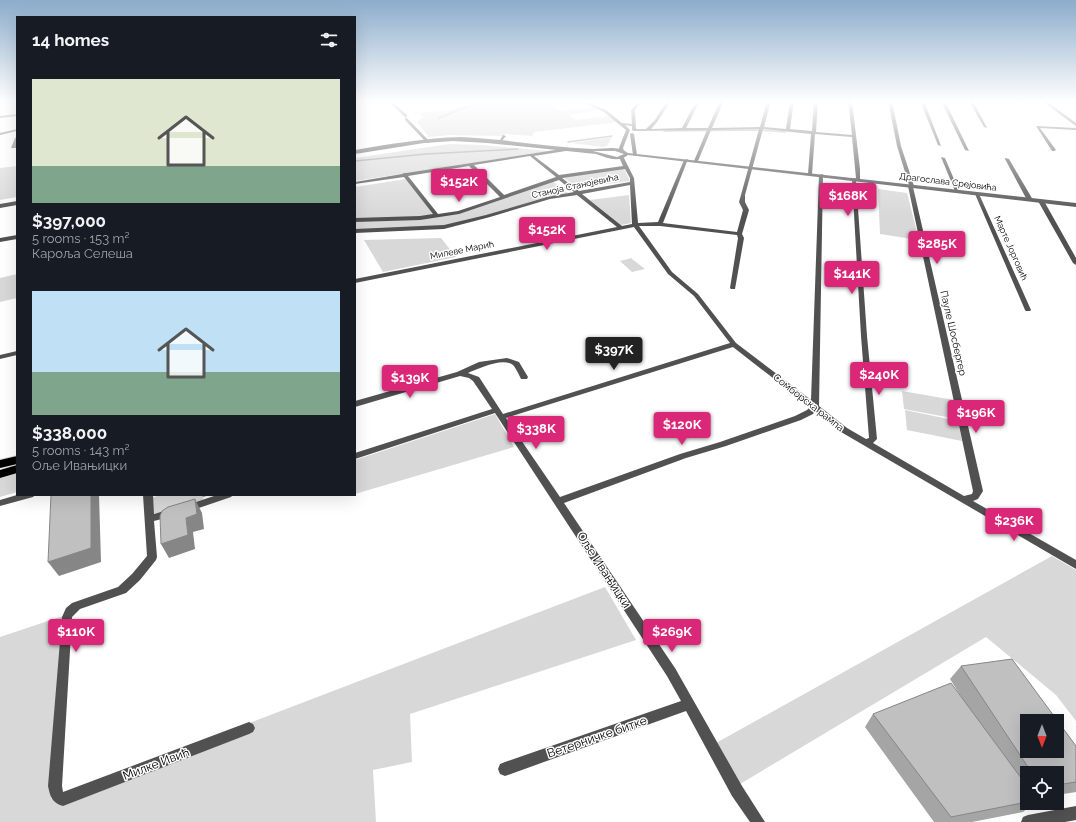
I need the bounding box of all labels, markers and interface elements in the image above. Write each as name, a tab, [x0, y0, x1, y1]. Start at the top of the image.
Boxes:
icon: filters	[318, 29, 340, 51]
text: 14 homes	[32, 30, 109, 50]
icon: home	[150, 105, 222, 177]
pin: $152K	[431, 169, 487, 203]
street label: Драгослава Срејовића	[899, 171, 997, 193]
street label: Станоја Станојевића	[531, 172, 620, 200]
text: $152K	[440, 174, 478, 189]
pin: $168K	[820, 183, 876, 217]
text: $168K	[828, 188, 868, 203]
text: $397,000	[32, 211, 106, 231]
street label: Марте Јорговић	[992, 214, 1030, 282]
pin: $152K	[519, 217, 575, 251]
text: $152K	[528, 222, 566, 237]
text: 5 rooms · 153 m²	[32, 231, 129, 246]
pin: $285K	[909, 231, 965, 265]
text: $285K	[917, 236, 957, 251]
street label: Милеве Марић	[429, 239, 495, 261]
text: Кароља Селеша	[32, 246, 133, 261]
pin: $141K	[824, 261, 880, 295]
text: $141K	[833, 266, 871, 281]
street label: Пауле Шосбергер	[938, 289, 969, 377]
icon: home	[150, 317, 222, 389]
pin: $397K	[586, 337, 642, 371]
text: $397K	[594, 342, 634, 357]
pin: $240K	[851, 362, 907, 396]
pin: $139K	[382, 365, 438, 399]
text: $240K	[859, 367, 899, 382]
text: $139K	[391, 370, 429, 385]
street label: Сомборска рампа	[771, 371, 846, 433]
pin: $196K	[948, 400, 1004, 434]
text: $196K	[957, 405, 995, 420]
pin: $120K	[654, 412, 710, 446]
pin: $338K	[508, 416, 564, 450]
text: $120K	[663, 417, 701, 432]
text: $338K	[516, 421, 556, 436]
text: $338,000	[32, 423, 107, 443]
text: 5 rooms · 143 m²	[32, 443, 129, 458]
text: Оље Ивањицки	[32, 458, 127, 473]
pin: $236K	[986, 508, 1042, 542]
text: $236K	[994, 513, 1034, 528]
street label: Оље Ивањицки	[574, 529, 634, 611]
pin: $110K	[48, 619, 104, 653]
pin: $269K	[644, 619, 700, 653]
text: $110K	[57, 624, 95, 639]
text: $269K	[652, 624, 692, 639]
street label: Ветерничке битке	[545, 713, 649, 761]
north arrow	[1020, 714, 1064, 758]
map controls	[1020, 714, 1064, 810]
street label: Милке Ивић	[121, 745, 191, 783]
button: locate	[1020, 766, 1064, 810]

